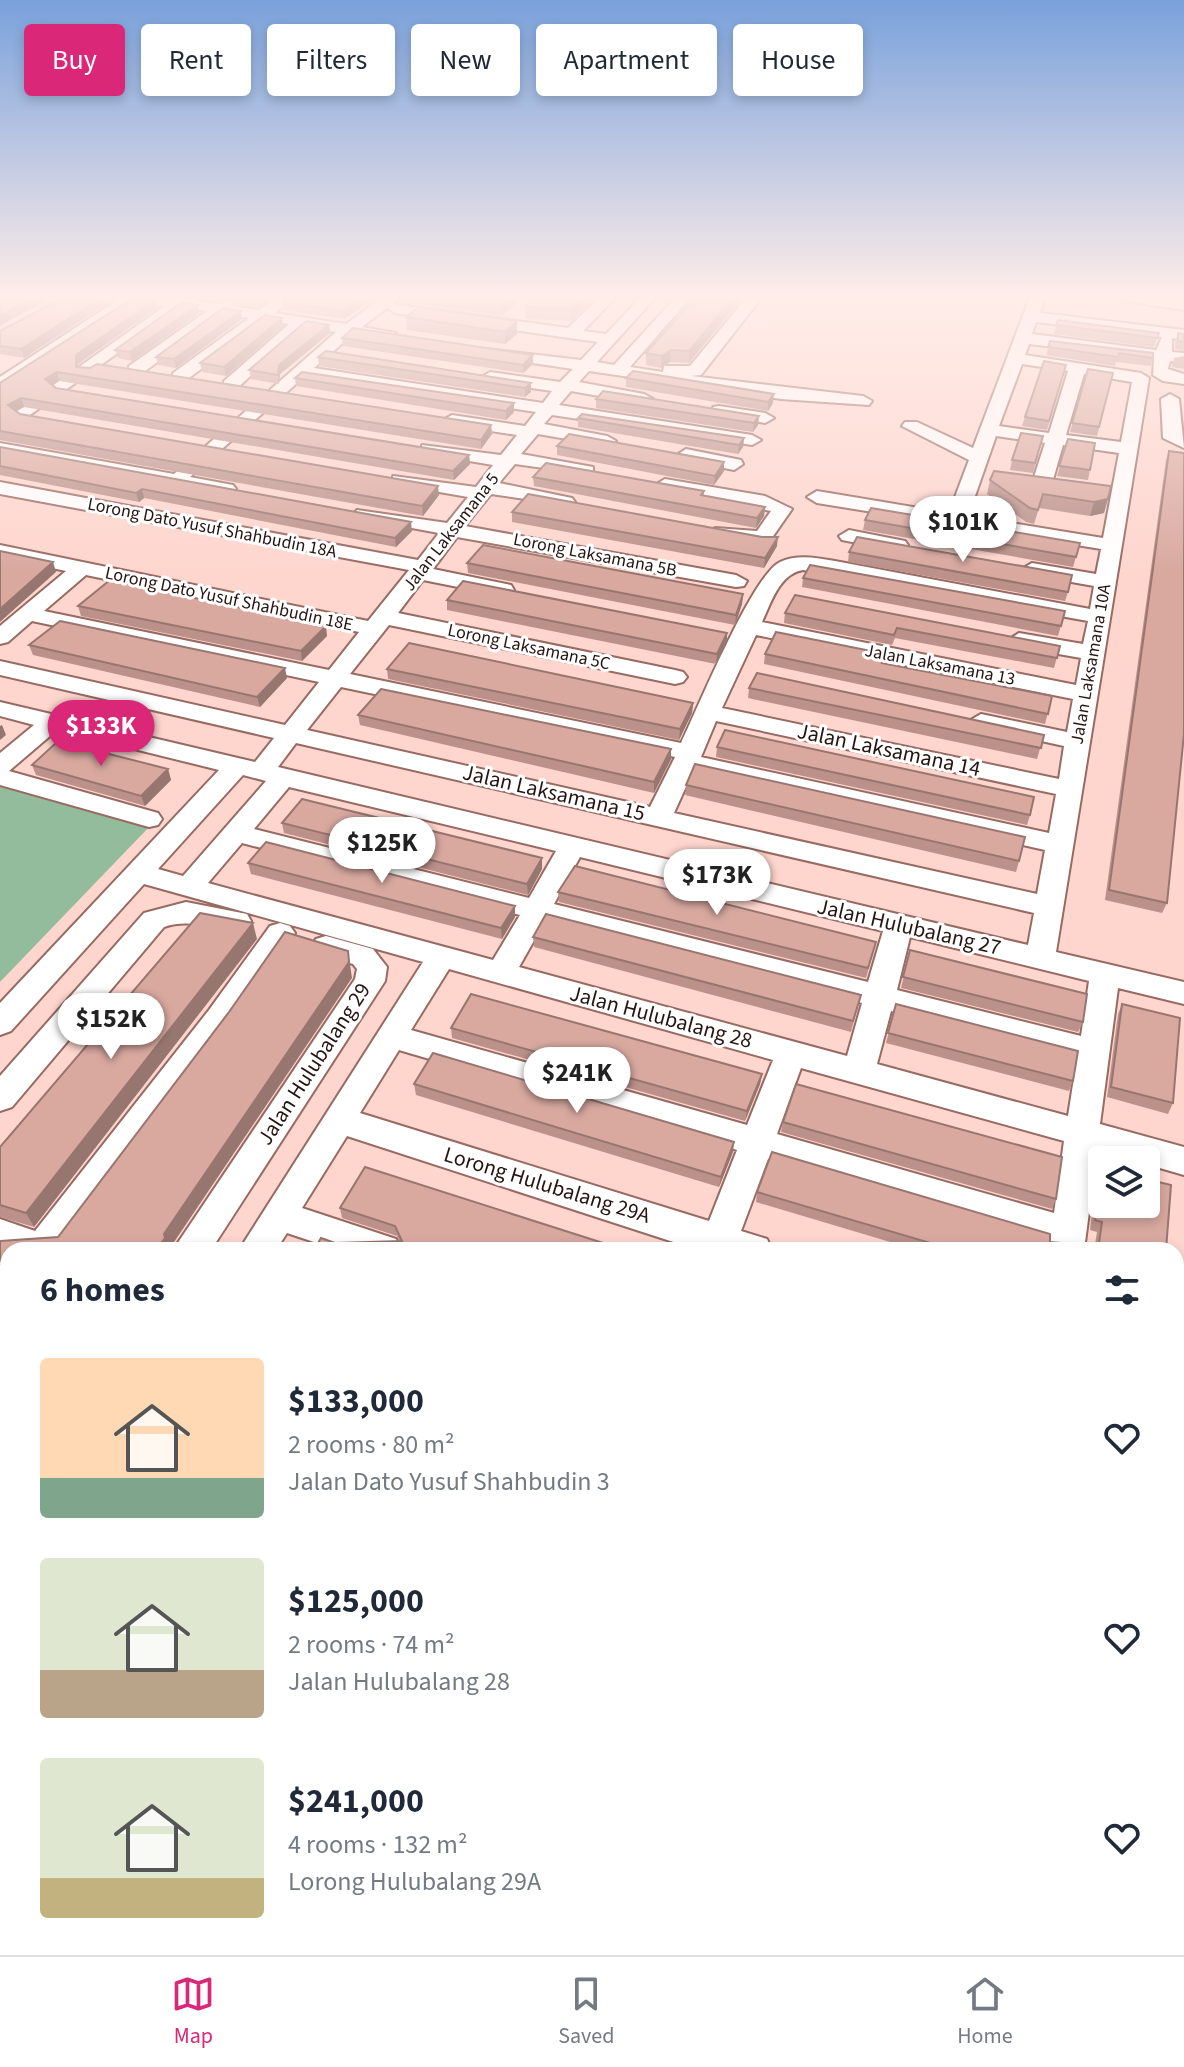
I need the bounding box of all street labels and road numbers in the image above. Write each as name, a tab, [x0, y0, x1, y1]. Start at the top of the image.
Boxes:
street label: Jalan Laksamana 5	[397, 468, 505, 596]
street label: Lorong Dato Yusuf Shahbudin 18A	[85, 492, 339, 564]
street label: Lorong Laksamana 5B	[511, 527, 679, 583]
street label: Lorong Dato Yusuf Shahbudin 18E	[103, 560, 355, 638]
street label: Jalan Laksamana 10A	[1065, 582, 1117, 746]
street label: Lorong Laksamana 5C	[445, 618, 613, 676]
street label: Jalan Laksamana 13	[863, 638, 1017, 692]
street label: Jalan Laksamana 14	[794, 715, 984, 785]
street label: Jalan Laksamana 15	[460, 756, 648, 830]
street label: Jalan Hulubalang 27	[814, 890, 1004, 964]
street label: Jalan Hulubalang 29	[249, 977, 379, 1151]
street label: Jalan Hulubalang 28	[566, 977, 756, 1057]
street label: Lorong Hulubalang 29A	[440, 1138, 654, 1232]

